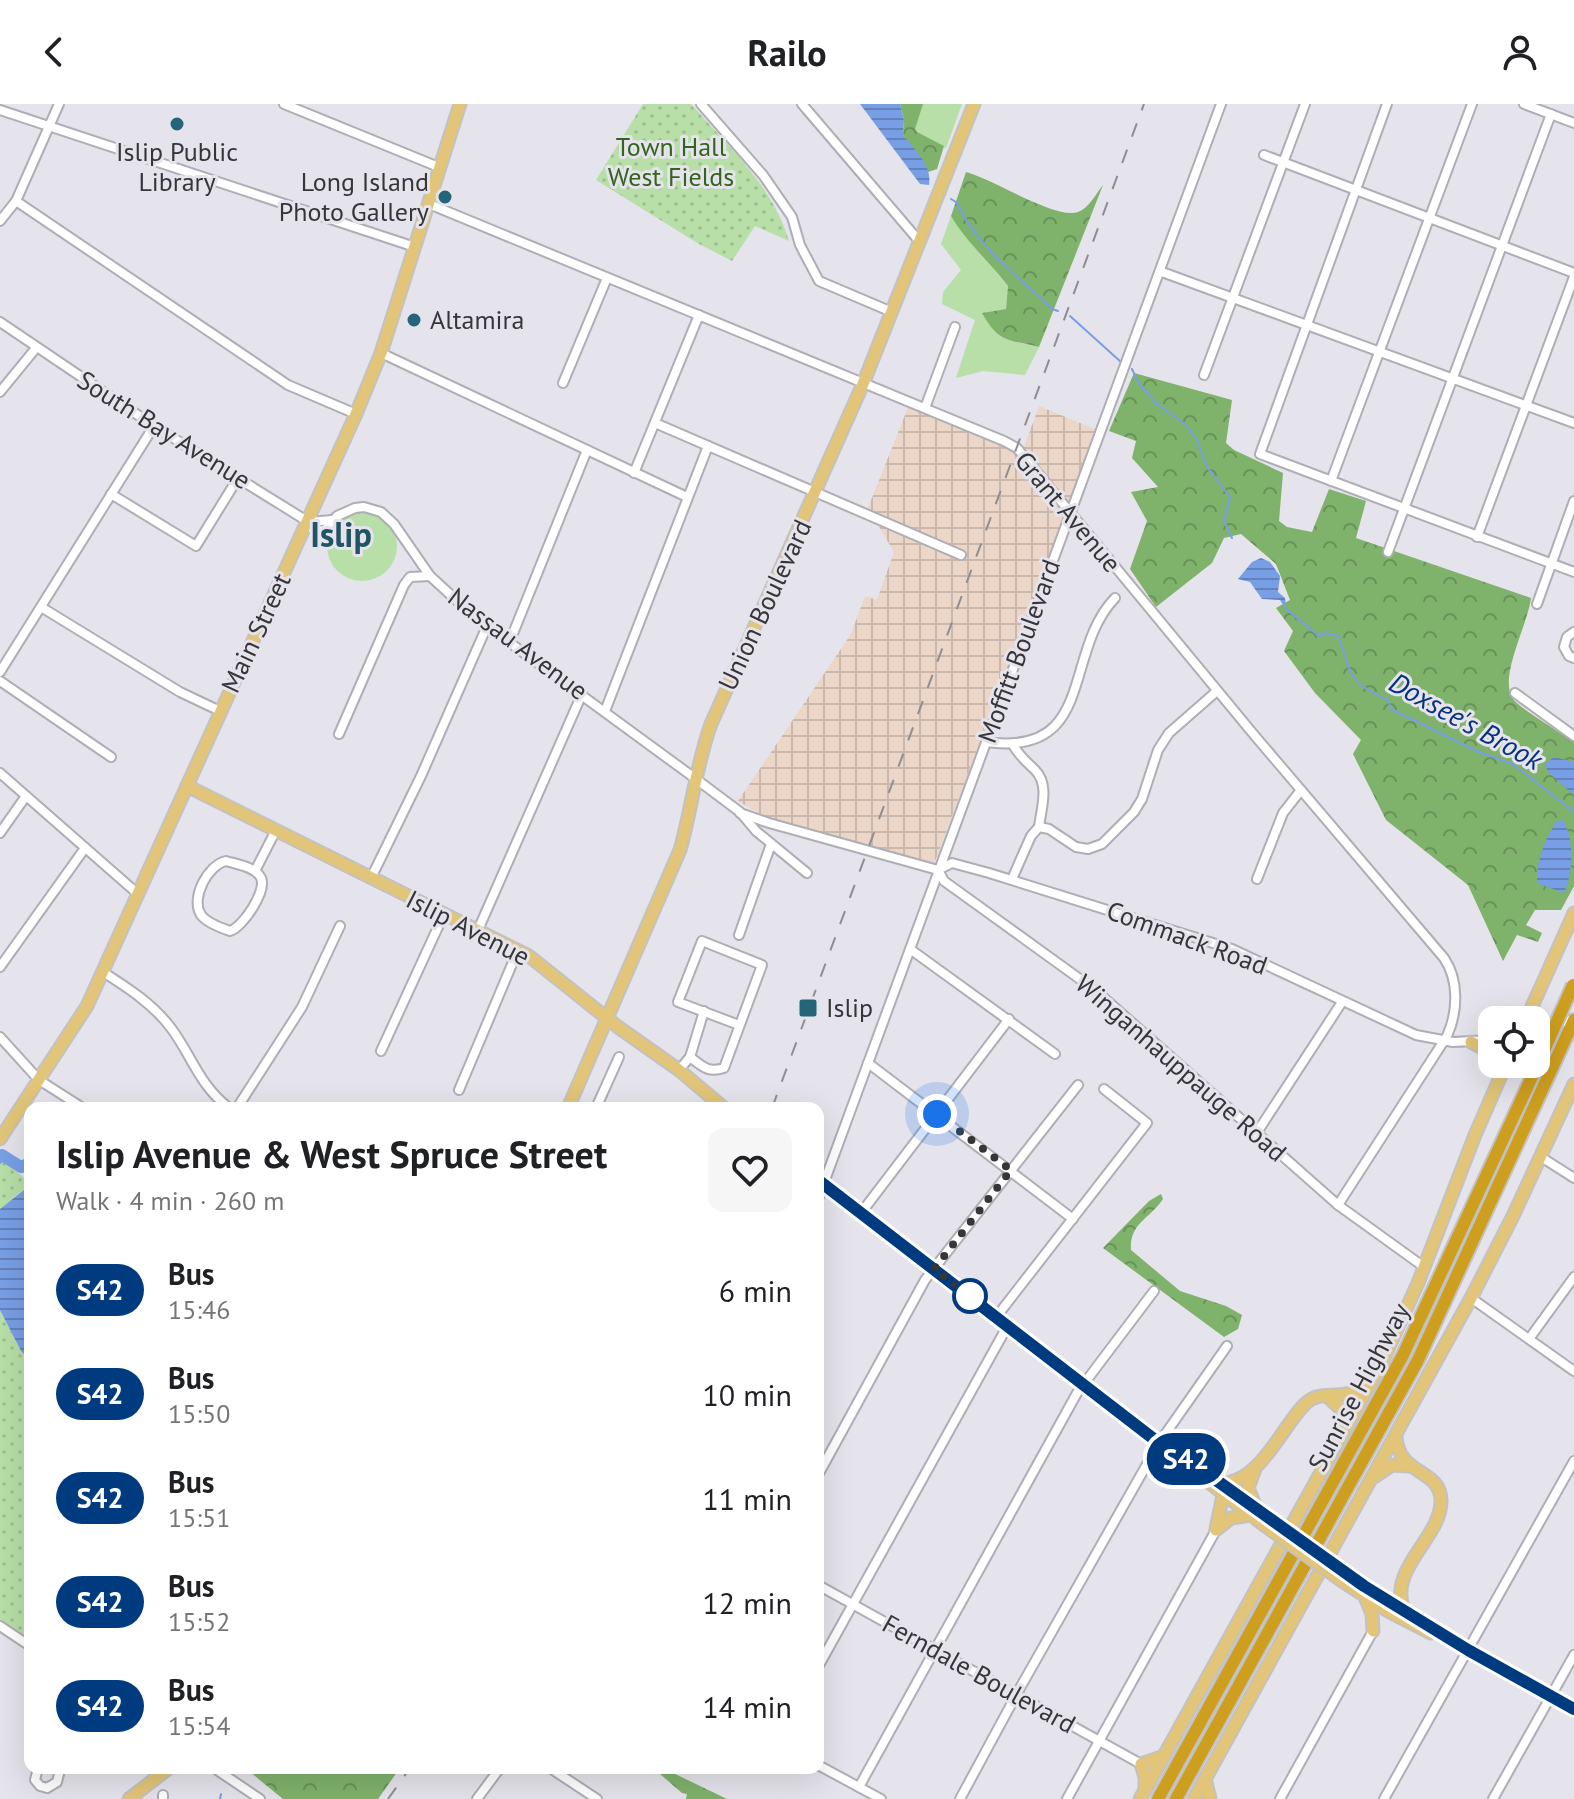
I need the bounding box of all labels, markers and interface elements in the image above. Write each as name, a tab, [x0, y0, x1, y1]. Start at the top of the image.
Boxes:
text: Railo	[747, 29, 827, 76]
icon: back	[32, 30, 76, 74]
icon: person	[1498, 30, 1542, 74]
marker: Islip Public Library	[168, 115, 186, 133]
park label: Town Hall West Fields	[608, 130, 734, 193]
place label: Islip Public Library	[116, 135, 238, 198]
place label: Long Island Photo Gallery	[279, 165, 429, 228]
marker: Long Island Photo Gallery	[436, 188, 454, 206]
place label: Altamira	[430, 303, 524, 336]
marker: Altamira	[405, 311, 423, 329]
street label: South Bay Avenue	[71, 363, 257, 496]
street label: Grant Avenue	[1008, 444, 1129, 579]
district label: Islip	[310, 512, 372, 556]
street label: Union Boulevard	[711, 514, 819, 696]
street label: Moffitt Boulevard	[970, 555, 1067, 747]
street label: Main Street	[214, 568, 298, 698]
street label: Nassau Avenue	[442, 580, 595, 707]
water label: Doxsee's Brook	[1383, 663, 1551, 779]
street label: Islip Avenue	[401, 882, 536, 973]
street label: Commack Road	[1102, 893, 1272, 982]
street label: Winganhauppauge Road	[1069, 967, 1294, 1168]
place label: Islip	[826, 991, 873, 1024]
marker: Islip	[797, 997, 819, 1019]
map controls	[1478, 1006, 1550, 1078]
button: locate	[1478, 1006, 1550, 1078]
your location	[917, 1094, 957, 1134]
button: heart	[708, 1128, 792, 1212]
text: Islip Avenue & West Spruce Street	[56, 1129, 607, 1178]
text: Walk · 4 min · 260 m	[56, 1184, 284, 1217]
text: Bus	[168, 1254, 215, 1293]
text: S42	[77, 1271, 123, 1308]
text: 6 min	[719, 1271, 792, 1310]
unlabelled marker	[953, 1279, 987, 1313]
text: 15:46	[168, 1293, 230, 1326]
street label: Sunrise Highway	[1300, 1297, 1417, 1476]
text: Bus	[168, 1358, 215, 1397]
text: S42	[77, 1375, 123, 1412]
text: 10 min	[702, 1375, 792, 1414]
text: 15:50	[168, 1397, 230, 1430]
line badge: S42	[1140, 1433, 1232, 1485]
text: S42	[1163, 1440, 1209, 1477]
text: Bus	[168, 1462, 215, 1501]
text: S42	[77, 1479, 123, 1516]
text: 11 min	[702, 1479, 792, 1518]
text: 15:51	[168, 1501, 230, 1534]
text: Bus	[168, 1566, 215, 1605]
text: S42	[77, 1583, 123, 1620]
text: 12 min	[702, 1583, 792, 1622]
text: 15:52	[168, 1605, 230, 1638]
street label: Ferndale Boulevard	[877, 1607, 1082, 1740]
text: Bus	[168, 1670, 215, 1709]
text: S42	[77, 1687, 123, 1724]
text: 14 min	[702, 1687, 792, 1726]
text: 15:54	[168, 1709, 230, 1742]

